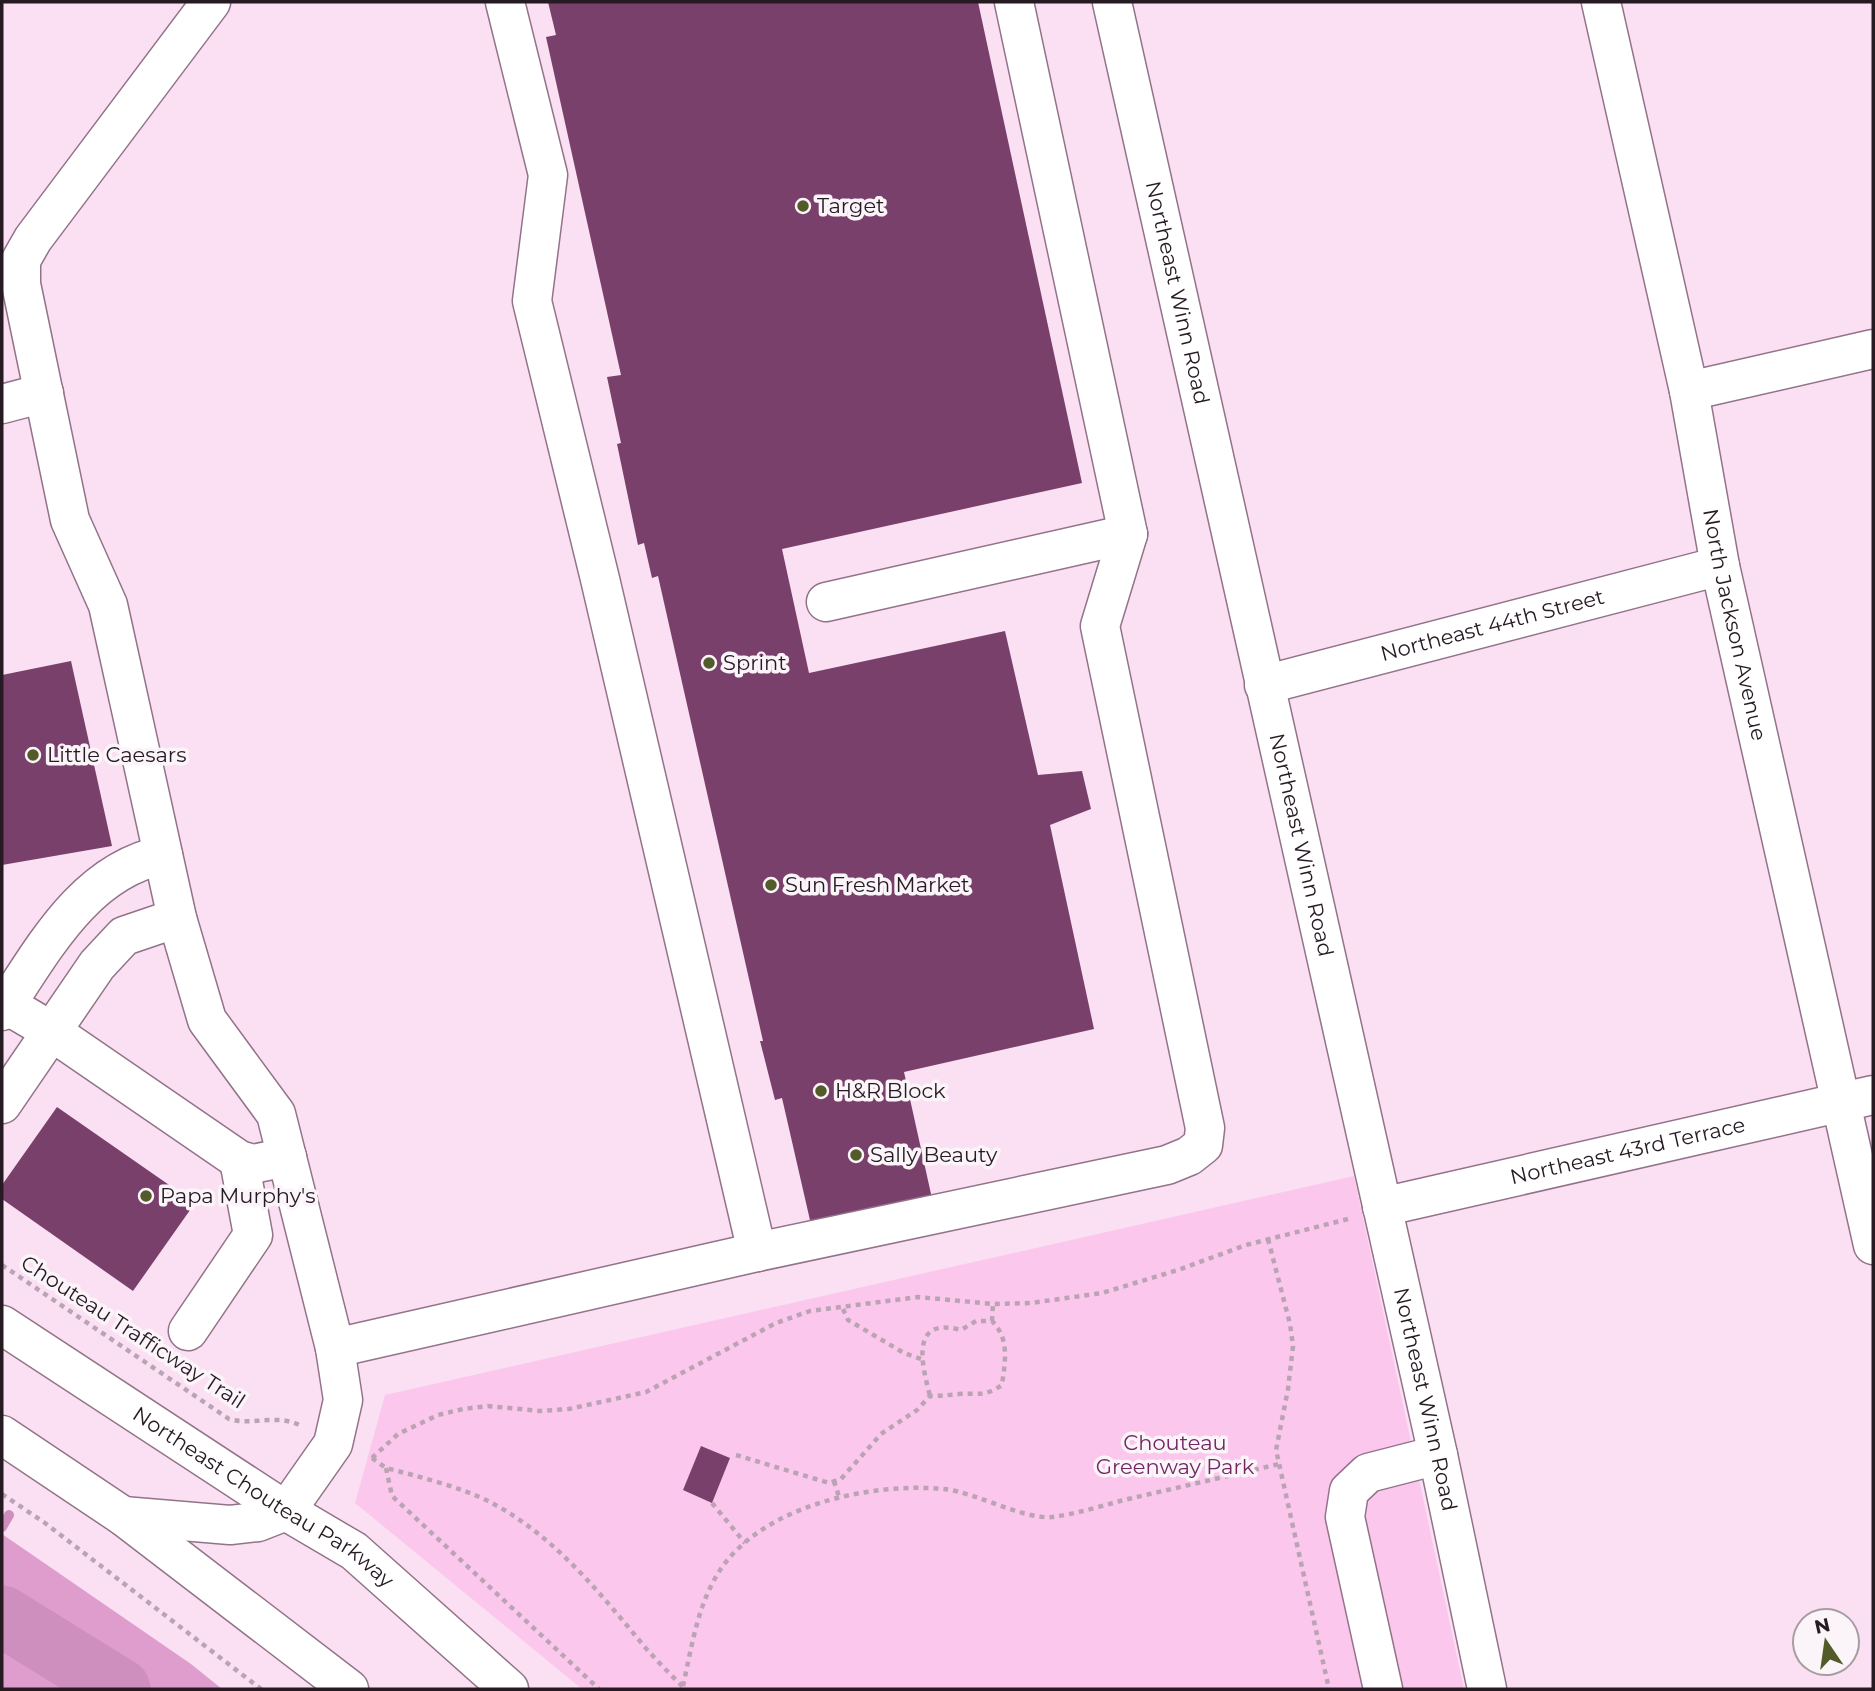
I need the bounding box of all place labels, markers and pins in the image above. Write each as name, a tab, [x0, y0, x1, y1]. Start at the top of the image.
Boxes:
place label: Target	[817, 193, 885, 218]
marker: Target	[795, 198, 811, 214]
place label: Sprint	[723, 650, 787, 675]
marker: Sprint	[701, 655, 717, 671]
place label: Little Caesars	[47, 742, 187, 767]
marker: Little Caesars	[25, 747, 41, 763]
place label: Sun Fresh Market	[785, 872, 970, 897]
marker: Sun Fresh Market	[763, 877, 779, 893]
place label: H&R Block	[835, 1078, 946, 1103]
marker: H&R Block	[813, 1083, 829, 1099]
place label: Sally Beauty	[870, 1142, 998, 1167]
marker: Sally Beauty	[848, 1147, 864, 1163]
place label: Papa Murphy's	[160, 1183, 316, 1208]
marker: Papa Murphy's	[138, 1188, 154, 1204]

